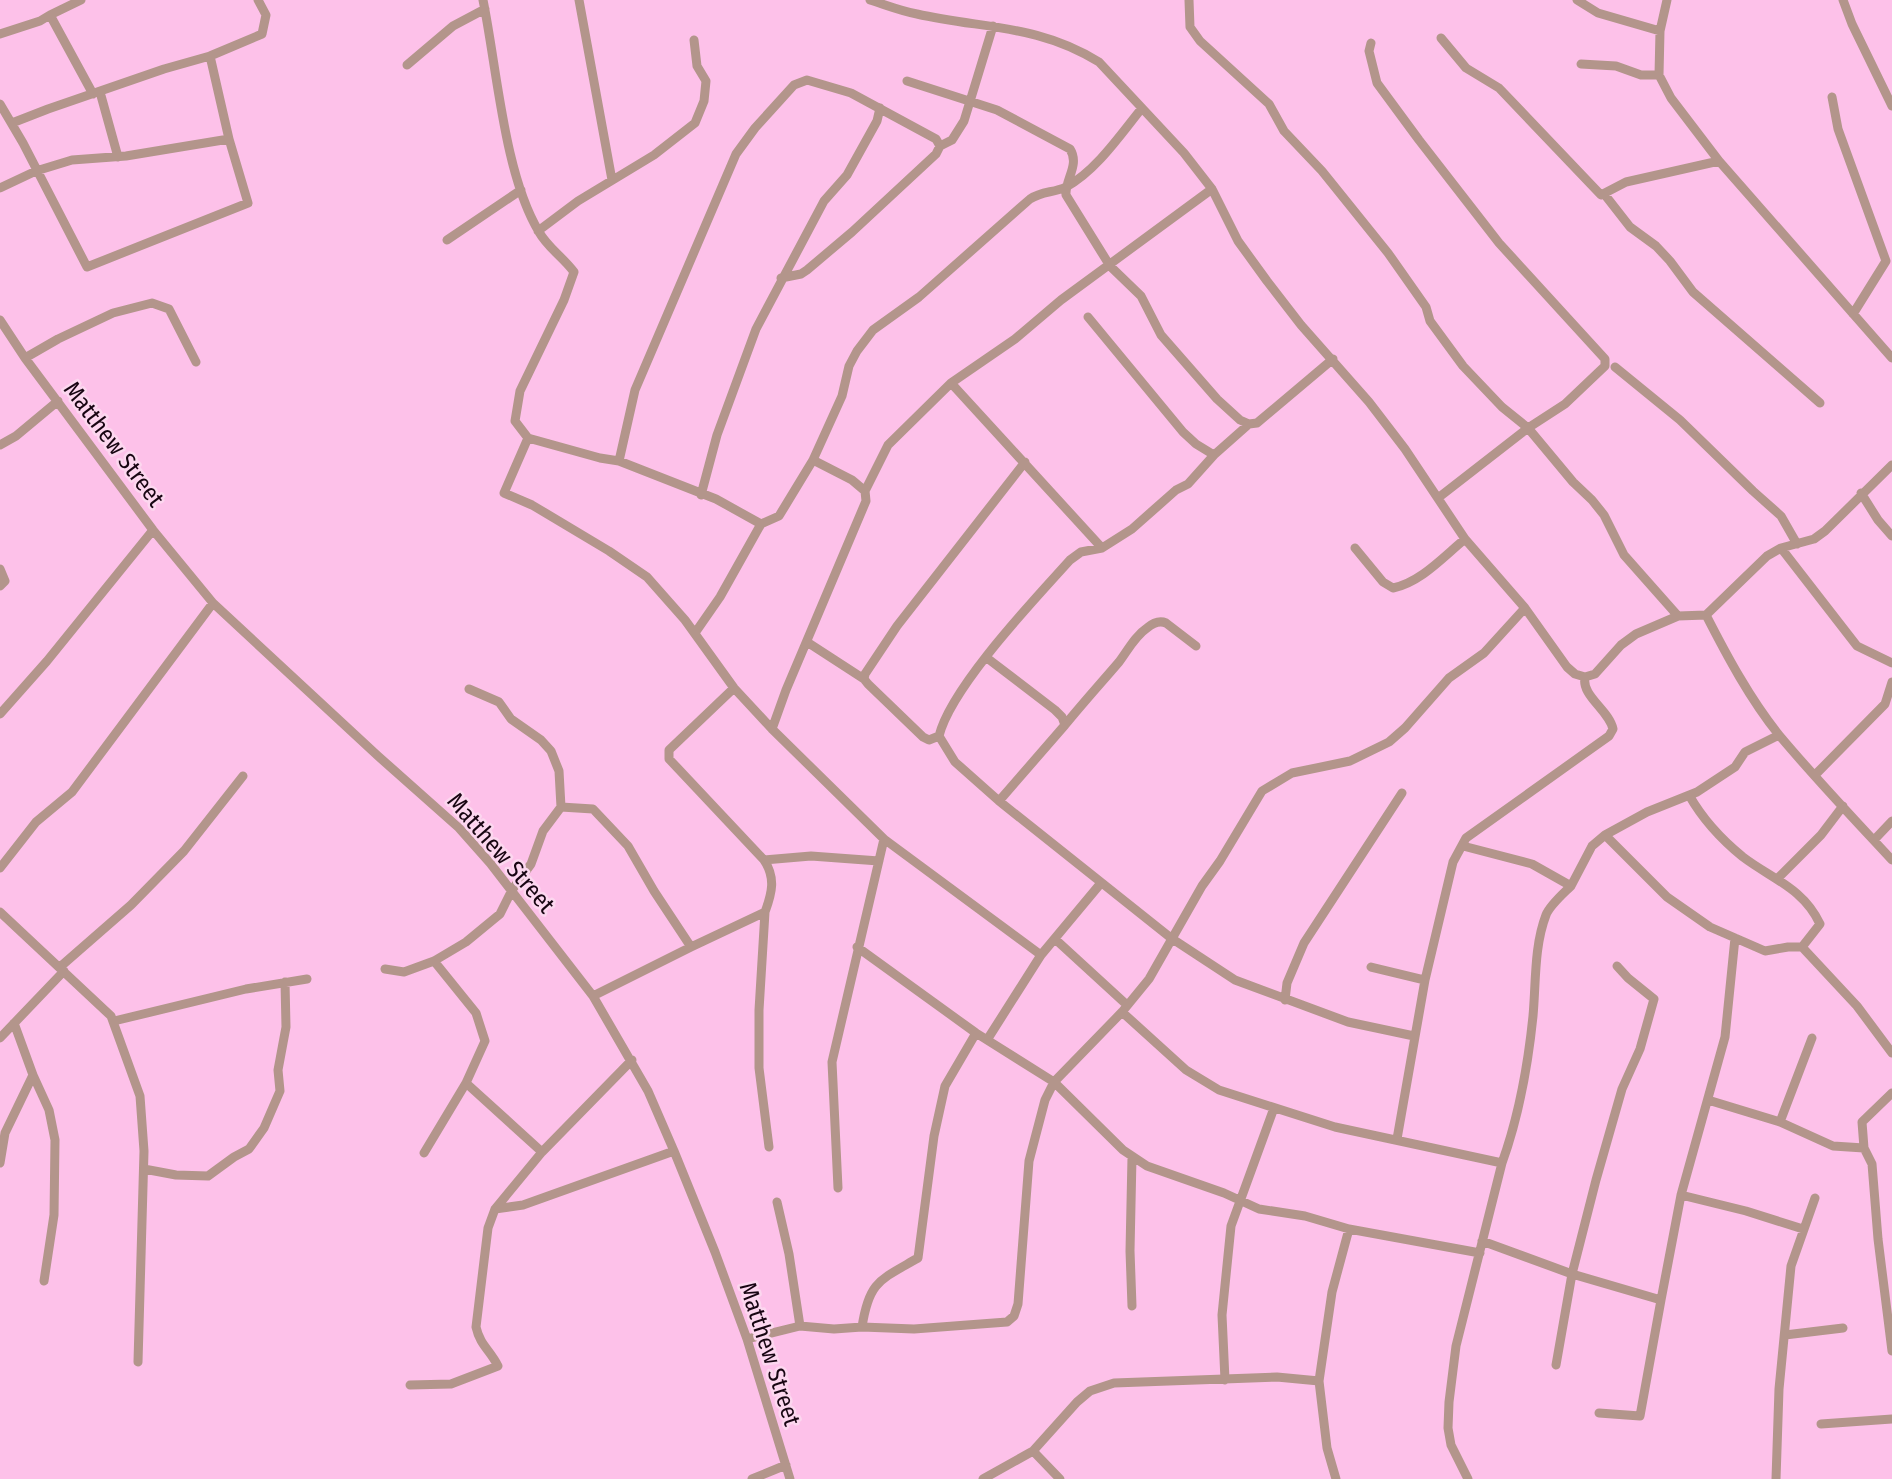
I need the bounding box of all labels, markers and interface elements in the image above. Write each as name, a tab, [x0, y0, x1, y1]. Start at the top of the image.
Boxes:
street label: Matthew Street	[58, 376, 170, 512]
street label: Matthew Street	[441, 787, 561, 919]
street label: Matthew Street	[734, 1279, 806, 1430]

